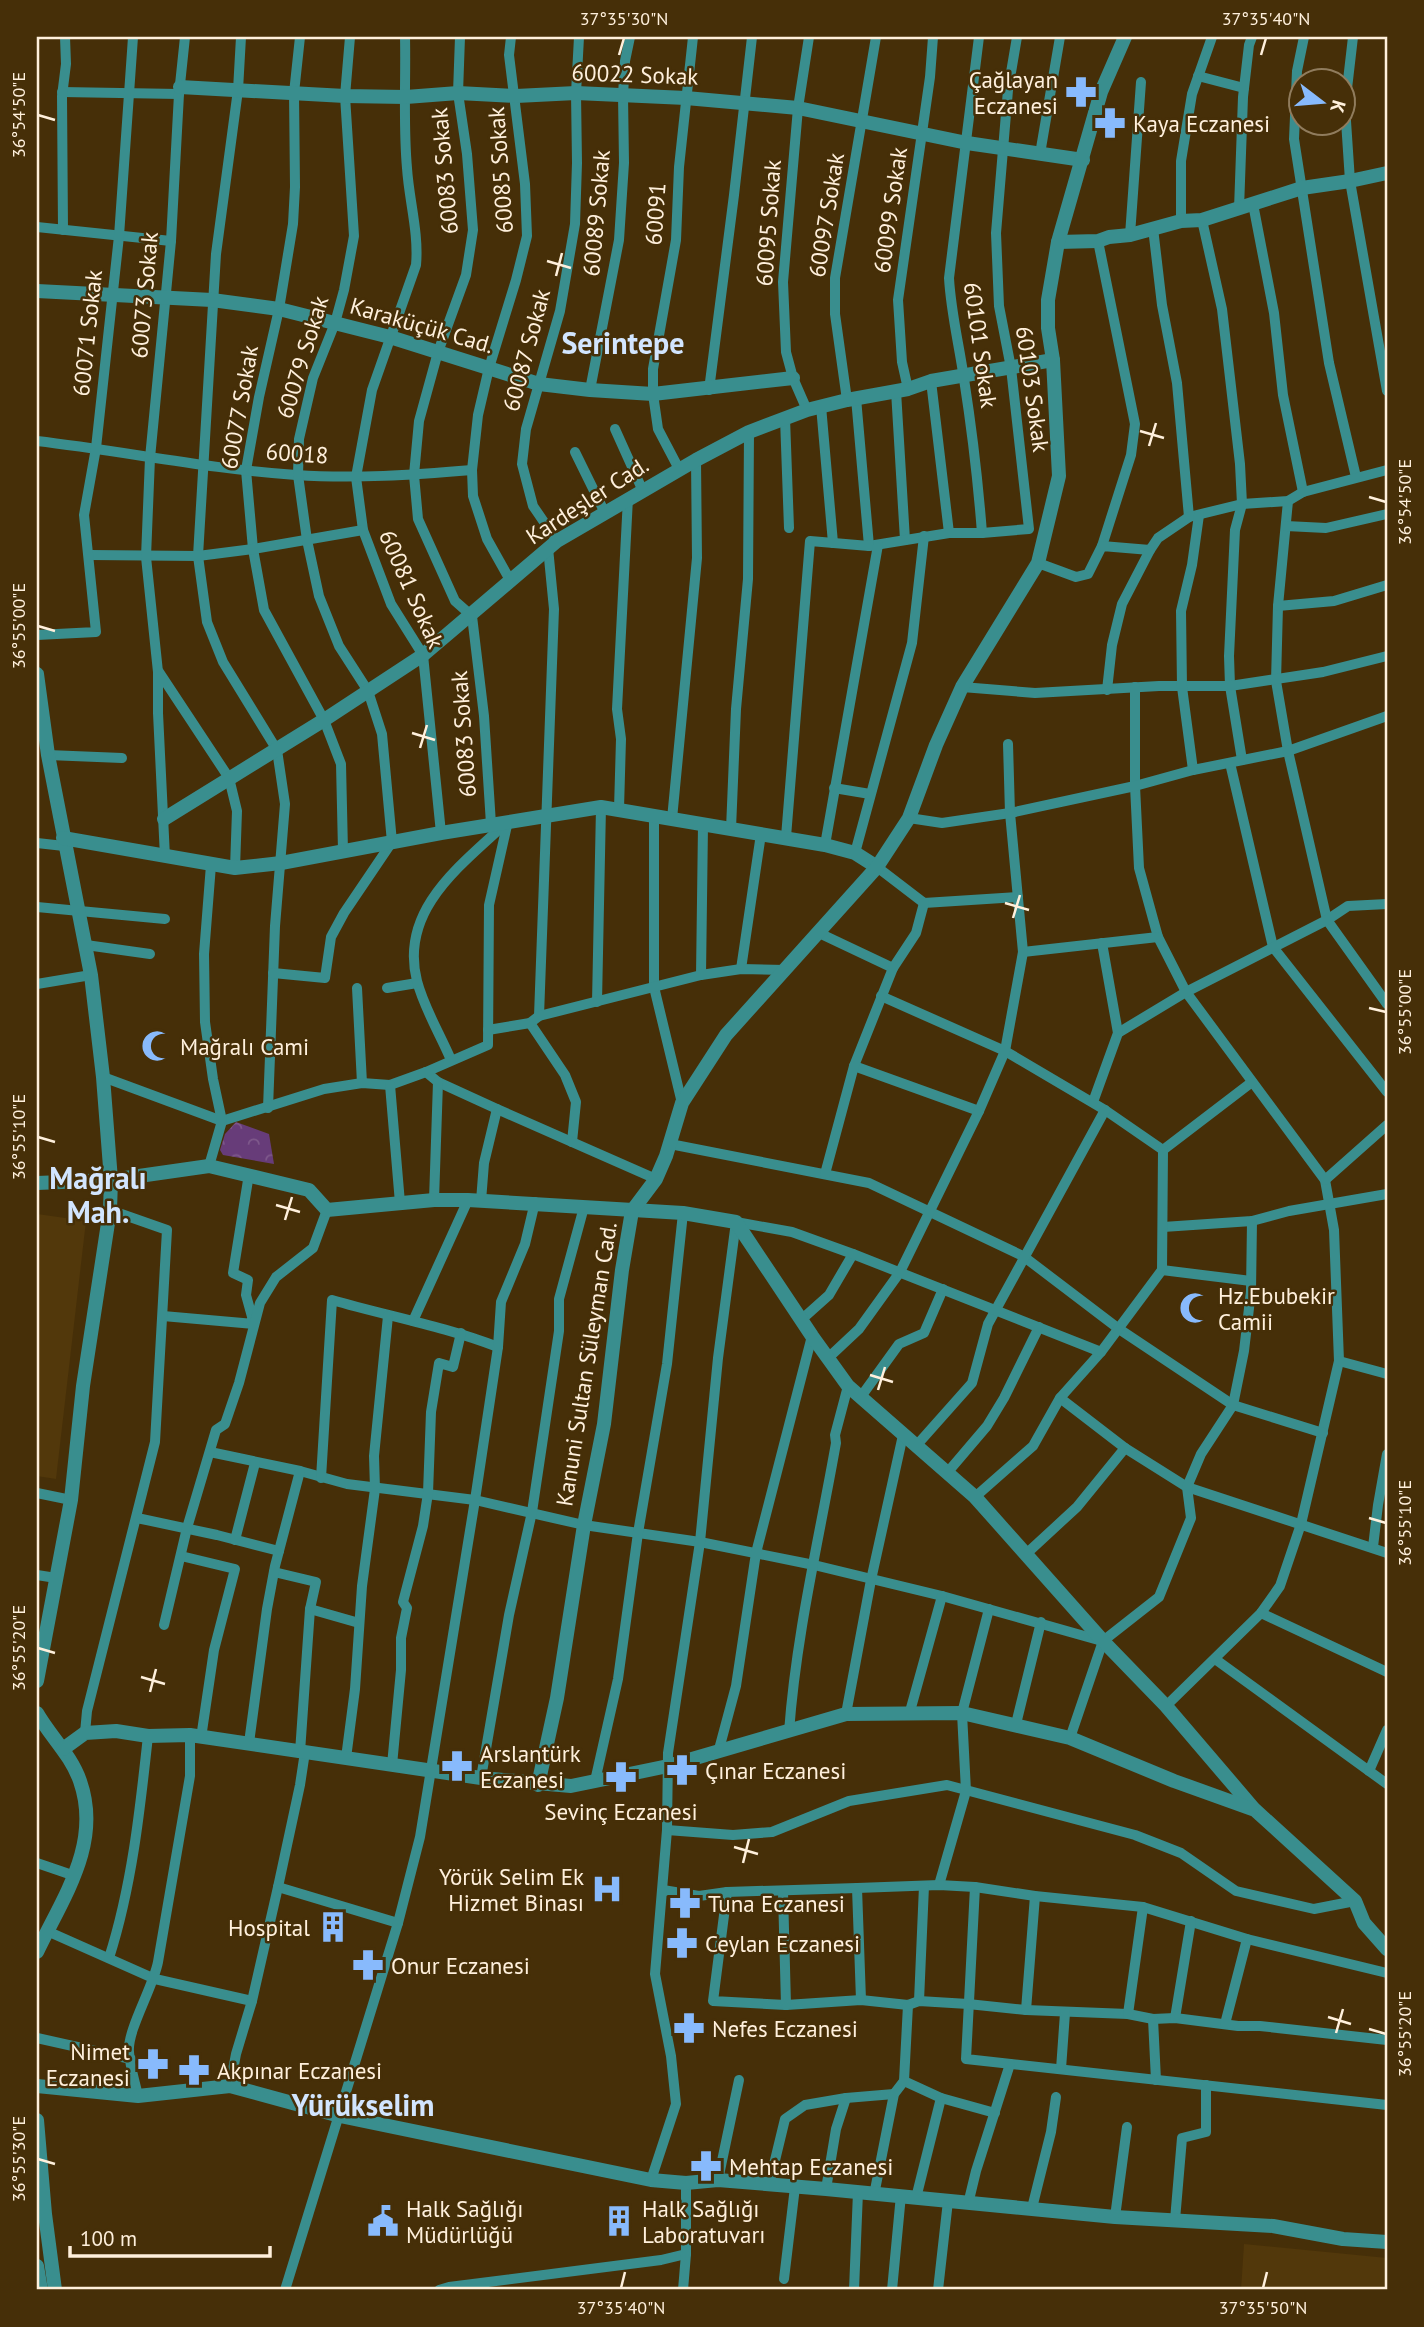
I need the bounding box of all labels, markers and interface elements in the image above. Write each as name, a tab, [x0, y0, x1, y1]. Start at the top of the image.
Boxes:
text: 37°35'30"N	[580, 7, 668, 30]
text: 37°35'40"N	[1222, 7, 1310, 30]
street label: 60022 Sokak	[571, 57, 699, 91]
place label: Çağlayan Eczanesi	[969, 65, 1058, 120]
north arrow	[1288, 66, 1358, 136]
text: 36°54'50"E	[7, 72, 30, 158]
pharmacy icon: Çağlayan Eczanesi	[1064, 75, 1098, 109]
text: K	[1325, 98, 1352, 116]
street label: 60085 Sokak	[481, 106, 519, 234]
pharmacy icon: Kaya Eczanesi	[1093, 106, 1127, 140]
street label: 60083 Sokak	[424, 107, 464, 235]
place label: Kaya Eczanesi	[1133, 109, 1270, 138]
street label: 60099 Sokak	[867, 145, 913, 275]
street label: 60089 Sokak	[576, 149, 616, 277]
street label: 60097 Sokak	[802, 151, 850, 279]
street label: 60095 Sokak	[749, 159, 787, 287]
street label: 60091	[638, 182, 672, 246]
street label: 60073 Sokak	[124, 231, 164, 359]
street label: 60071 Sokak	[66, 268, 108, 398]
street label: 60101 Sokak	[958, 280, 1004, 410]
street label: 60087 Sokak	[496, 286, 556, 414]
street label: Karaküçük Cad.	[347, 291, 497, 359]
street label: 60079 Sokak	[270, 292, 334, 422]
district label: Serintepe	[561, 323, 685, 362]
street label: 60103 Sokak	[1010, 324, 1056, 454]
street label: 60077 Sokak	[214, 343, 264, 471]
street label: 60018	[265, 436, 329, 470]
street label: Kardeşler Cad.	[520, 450, 654, 550]
text: 36°54'50"E	[1393, 459, 1416, 545]
street label: 60081 Sokak	[373, 525, 451, 653]
text: 36°55'00"E	[7, 583, 30, 669]
street label: 60083 Sokak	[444, 670, 482, 798]
text: 36°55'00"E	[1393, 969, 1416, 1055]
mosque icon: Mağralı Cami	[140, 1029, 174, 1063]
place label: Mağralı Cami	[180, 1032, 309, 1061]
text: 36°55'10"E	[7, 1094, 30, 1180]
district label: Mağralı Mah.	[49, 1158, 147, 1231]
street label: Kanuni Sultan Süleyman Cad.	[549, 1220, 623, 1508]
place label: Hz.Ebubekir Camii	[1218, 1281, 1335, 1336]
mosque icon: Hz.Ebubekir Camii	[1178, 1291, 1212, 1325]
text: 36°55'10"E	[1393, 1480, 1416, 1566]
text: 36°55'20"E	[7, 1605, 30, 1691]
place label: Arslantürk Eczanesi	[480, 1739, 581, 1794]
pharmacy icon: Arslantürk Eczanesi	[440, 1749, 474, 1783]
pharmacy icon: Çınar Eczanesi	[665, 1753, 699, 1787]
place label: Çınar Eczanesi	[705, 1756, 846, 1785]
pharmacy icon: Sevinç Eczanesi	[604, 1760, 638, 1794]
place label: Sevinç Eczanesi	[544, 1797, 698, 1826]
place label: Yörük Selim Ek Hizmet Binası	[439, 1862, 584, 1917]
hospital icon: Yörük Selim Ek Hizmet Binası	[590, 1872, 624, 1906]
pharmacy icon: Tuna Eczanesi	[668, 1886, 702, 1920]
place label: Tuna Eczanesi	[708, 1889, 845, 1918]
building icon: Hospital	[316, 1910, 350, 1944]
place label: Hospital	[228, 1913, 310, 1942]
pharmacy icon: Ceylan Eczanesi	[665, 1926, 699, 1960]
place label: Ceylan Eczanesi	[705, 1929, 860, 1958]
pharmacy icon: Onur Eczanesi	[351, 1948, 385, 1982]
place label: Onur Eczanesi	[391, 1951, 530, 1980]
text: 36°55'20"E	[1393, 1991, 1416, 2077]
pharmacy icon: Nefes Eczanesi	[672, 2011, 706, 2045]
place label: Nefes Eczanesi	[712, 2014, 858, 2043]
place label: Nimet Eczanesi	[46, 2037, 130, 2092]
pharmacy icon: Nimet Eczanesi	[136, 2047, 170, 2081]
pharmacy icon: Akpınar Eczanesi	[177, 2053, 211, 2087]
place label: Akpınar Eczanesi	[217, 2056, 382, 2085]
district label: Yürükselim	[291, 2085, 434, 2124]
text: 36°55'30"E	[7, 2116, 30, 2202]
pharmacy icon: Mehtap Eczanesi	[689, 2149, 723, 2183]
place label: Mehtap Eczanesi	[729, 2152, 893, 2181]
place label: Halk Sağlığı Müdürlüğü	[406, 2194, 523, 2249]
place label: Halk Sağlığı Laboratuvarı	[642, 2194, 766, 2249]
public building icon: Halk Sağlığı Müdürlüğü	[366, 2204, 400, 2238]
building icon: Halk Sağlığı Laboratuvarı	[602, 2204, 636, 2238]
scale bar	[70, 2215, 270, 2259]
text: 100 m	[80, 2225, 137, 2252]
text: 37°35'40"N	[577, 2296, 665, 2319]
text: 37°35'50"N	[1219, 2296, 1307, 2319]

